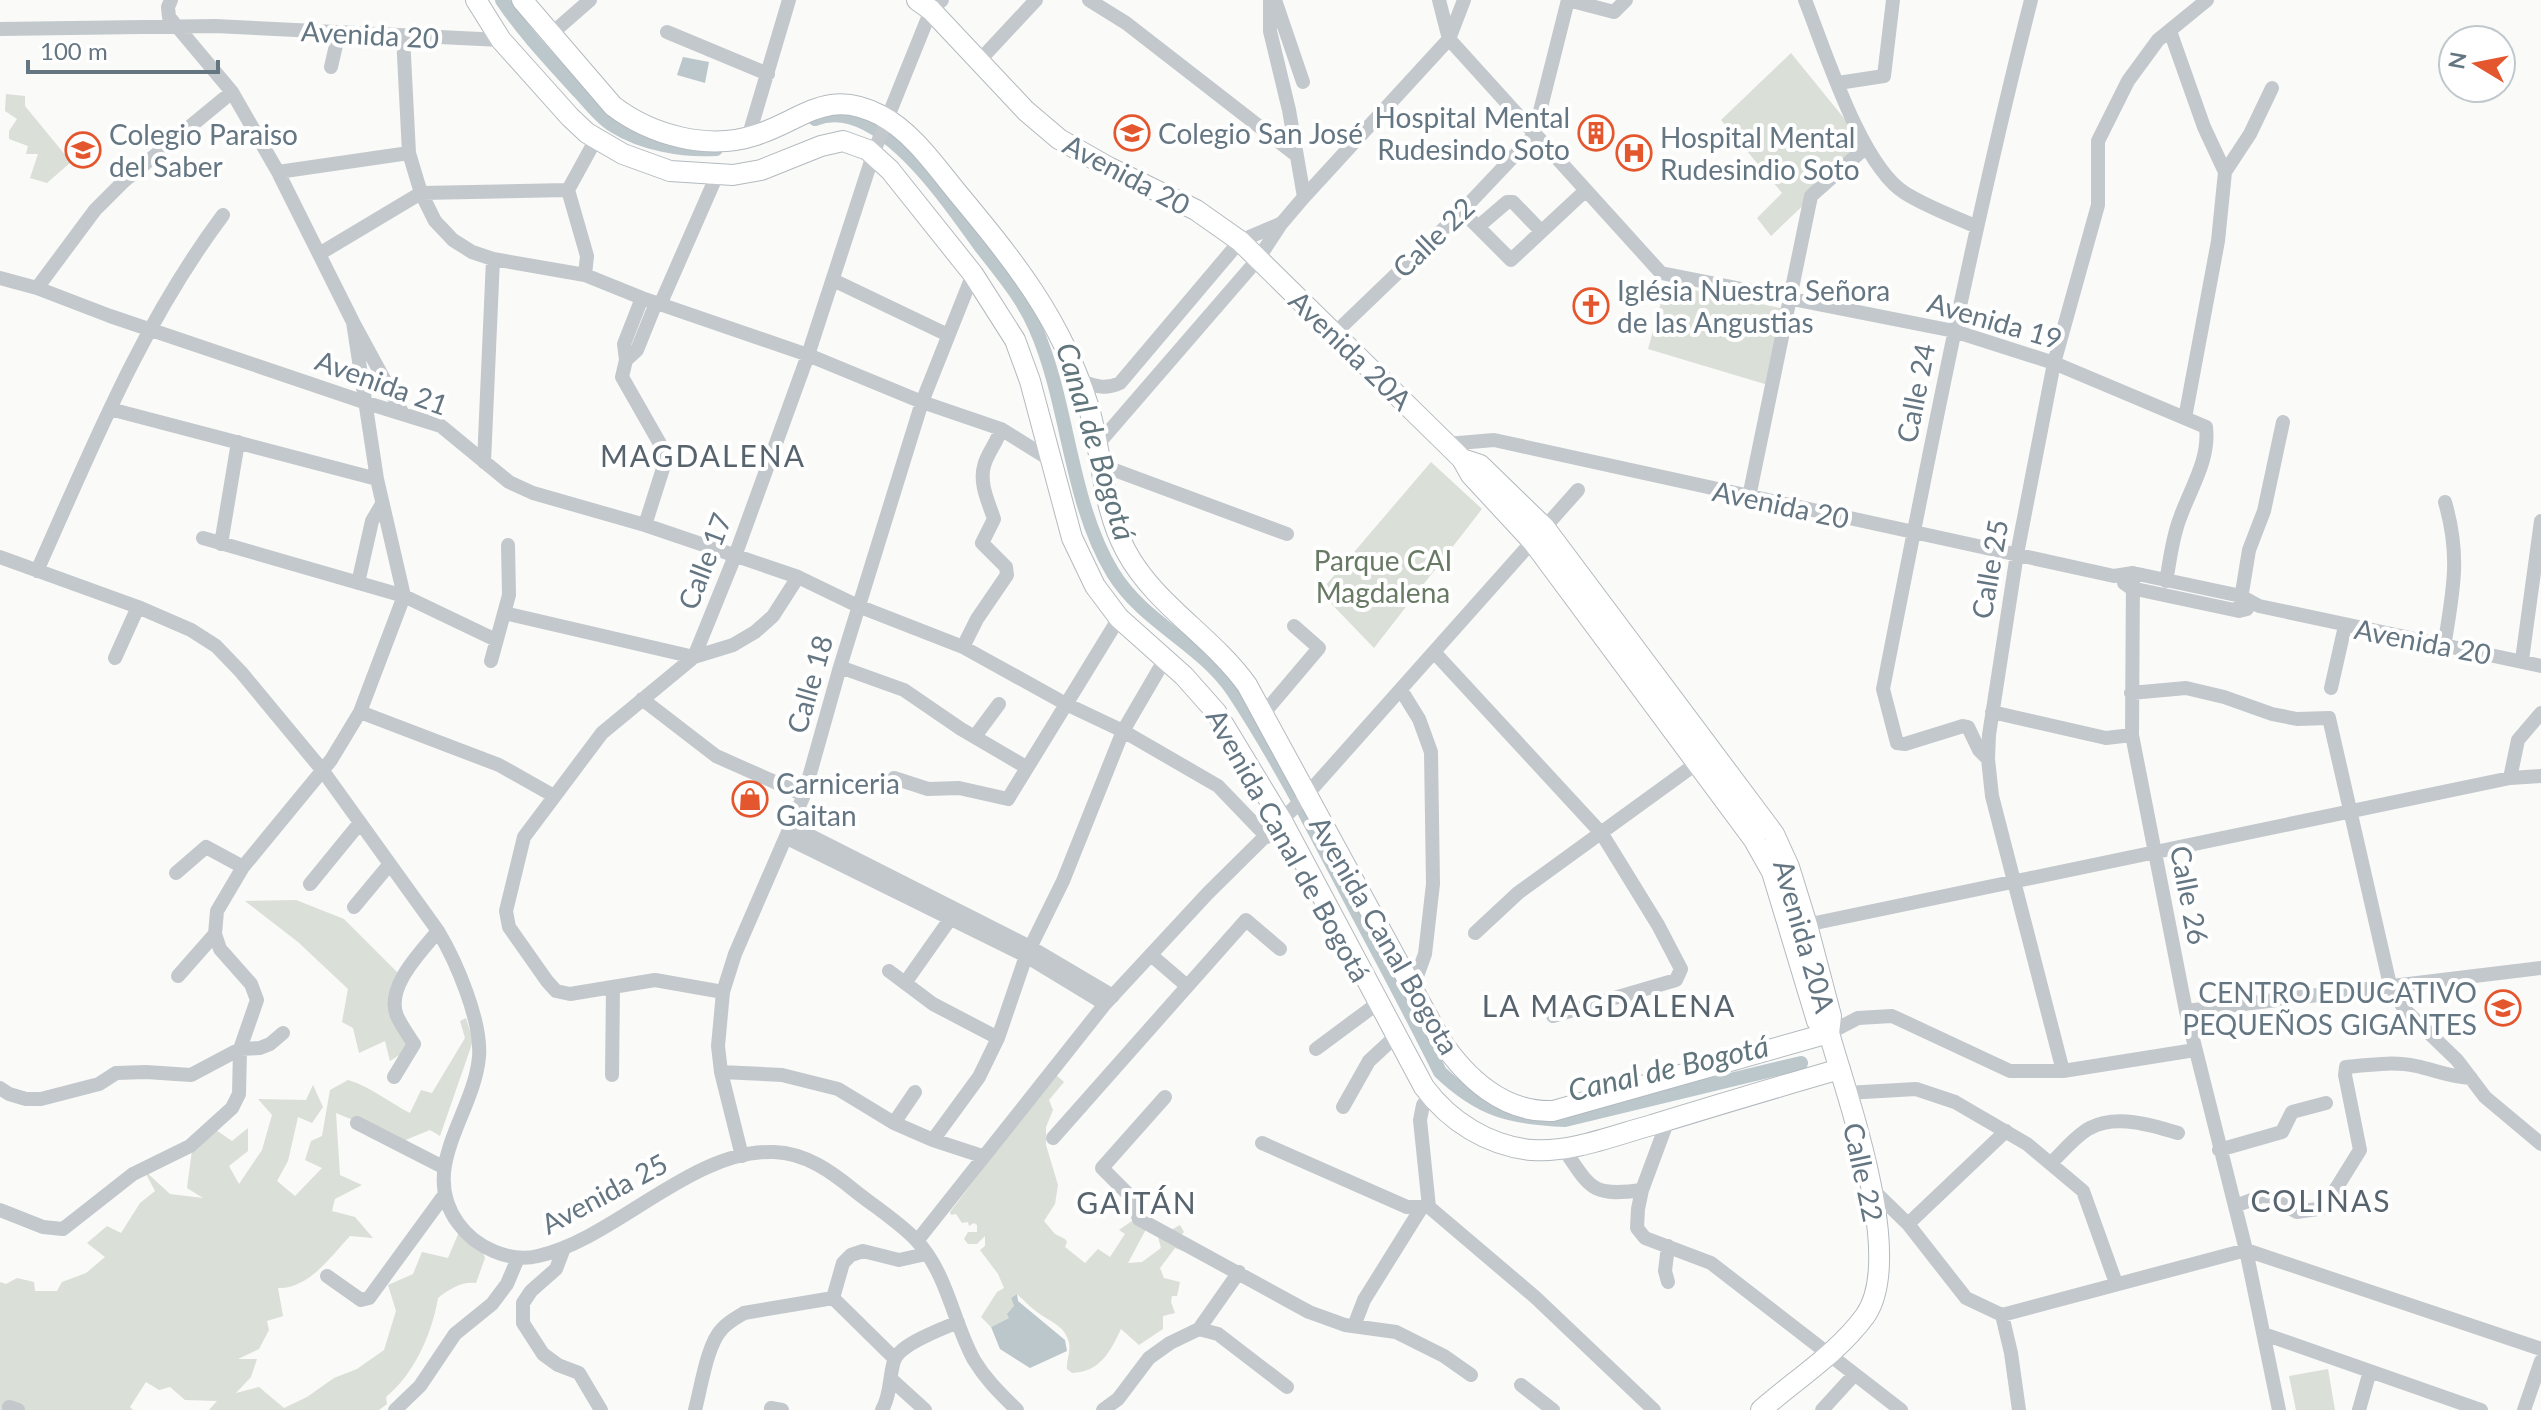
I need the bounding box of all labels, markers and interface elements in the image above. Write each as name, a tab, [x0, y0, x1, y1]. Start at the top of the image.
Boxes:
street label: Avenida 20	[300, 13, 440, 55]
scale bar	[28, 24, 218, 74]
north arrow	[2437, 24, 2517, 104]
text: 100 m	[40, 36, 108, 65]
text: N	[2442, 50, 2472, 71]
place label: Hospital Mental Rudesindo Soto	[1375, 100, 1570, 166]
school or university icon: Colegio San José	[1113, 114, 1151, 152]
building icon: Hospital Mental Rudesindo Soto	[1577, 114, 1615, 152]
place label: Colegio San José	[1158, 116, 1363, 150]
place label: Colegio Paraiso del Saber	[109, 117, 298, 183]
place label: Hospital Mental Rudesindio Soto	[1660, 120, 1860, 186]
street label: Avenida 20	[1058, 127, 1196, 221]
school or university icon: Colegio Paraiso del Saber	[64, 131, 102, 169]
hospital icon: Hospital Mental Rudesindio Soto	[1615, 134, 1653, 172]
street label: Calle 22	[1385, 190, 1481, 284]
place label: Iglésia Nuestra Señora de las Angustias	[1617, 273, 1890, 339]
street label: Avenida 20A	[1283, 283, 1419, 417]
street label: Avenida 19	[1924, 285, 2066, 355]
church icon: Iglésia Nuestra Señora de las Angustias	[1572, 287, 1610, 325]
water label: Canal de Bogotá	[1050, 338, 1144, 545]
street label: Calle 24	[1889, 341, 1941, 445]
street label: Avenida 21	[311, 342, 453, 422]
district label: MAGDALENA	[600, 437, 806, 473]
street label: Avenida 20	[1710, 473, 1852, 535]
street label: Calle 17	[670, 508, 738, 614]
street label: Calle 25	[1964, 517, 2014, 621]
park label: Parque CAI Magdalena	[1314, 543, 1452, 609]
street label: Avenida 20	[2352, 611, 2494, 671]
street label: Calle 18	[779, 631, 839, 737]
street label: Avenida Canal de Bogotá	[1200, 703, 1378, 987]
place label: Carniceria Gaitan	[776, 766, 900, 832]
shop icon: Carniceria Gaitan	[731, 780, 769, 818]
street label: Avenida Canal Bogota	[1303, 810, 1467, 1060]
street label: Calle 26	[2164, 843, 2216, 947]
street label: Avenida 20A	[1767, 856, 1843, 1016]
place label: CENTRO EDUCATIVO PEQUEÑOS GIGANTES	[2182, 975, 2477, 1041]
district label: LA MAGDALENA	[1482, 987, 1736, 1023]
school or university icon: CENTRO EDUCATIVO PEQUEÑOS GIGANTES	[2484, 989, 2522, 1027]
water label: Canal de Bogotá	[1564, 1026, 1772, 1108]
street label: Calle 22	[1837, 1119, 1891, 1225]
street label: Avenida 25	[535, 1146, 673, 1240]
district label: COLINAS	[2251, 1182, 2391, 1218]
district label: GAITÁN	[1076, 1184, 1198, 1220]

